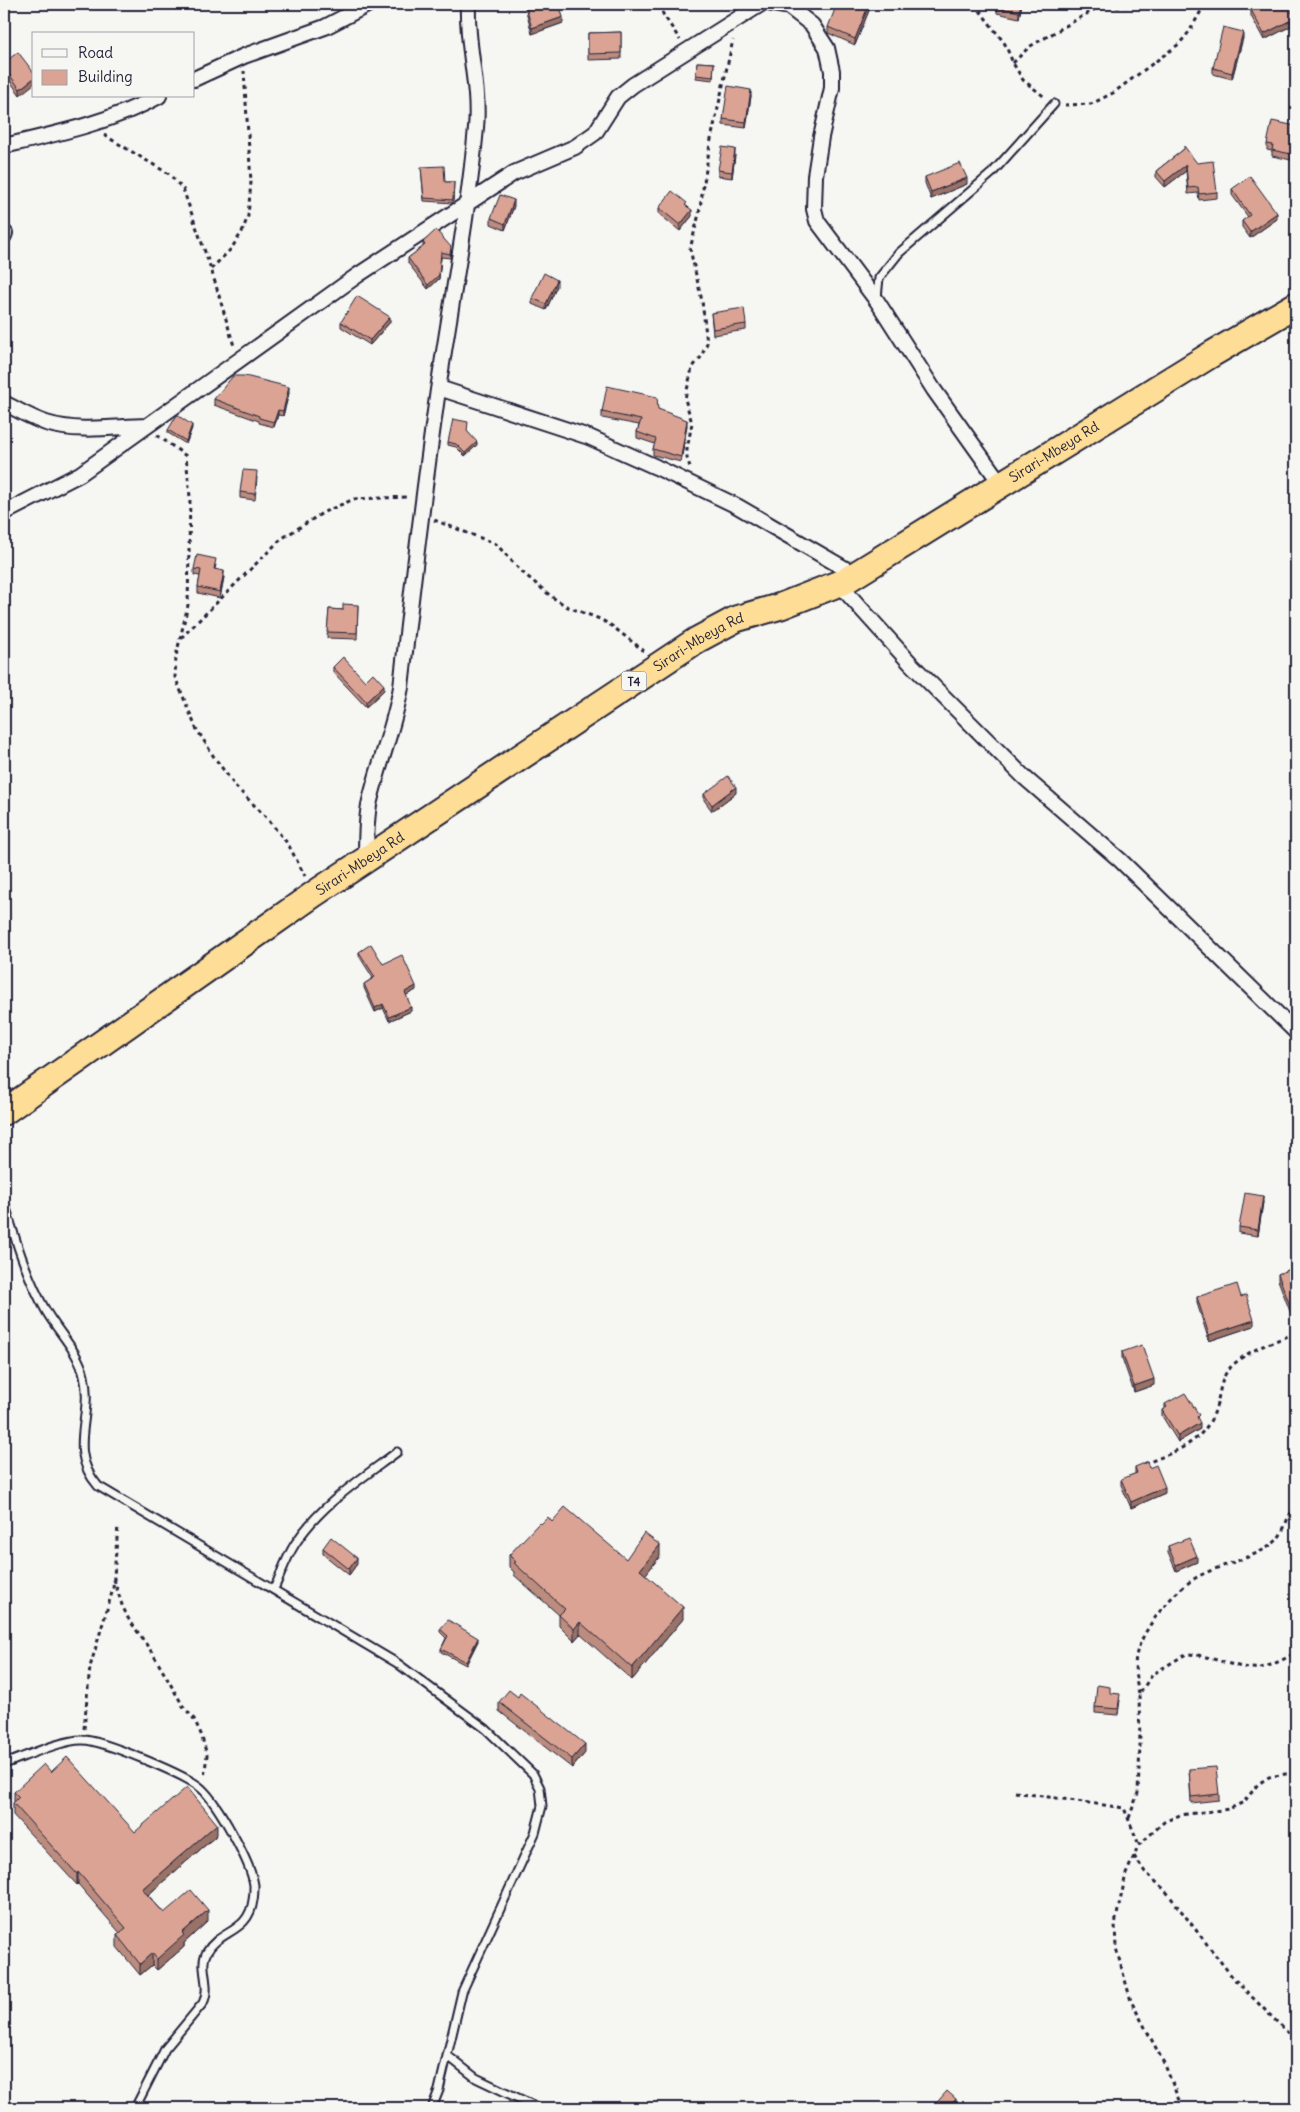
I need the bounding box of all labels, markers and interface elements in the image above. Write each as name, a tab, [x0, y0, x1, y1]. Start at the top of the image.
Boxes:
legend	[32, 32, 195, 98]
text: Road	[78, 43, 113, 62]
text: Building	[78, 67, 133, 86]
street label: Sirari-Mbeya Rd	[1006, 417, 1102, 486]
street label: Sirari-Mbeya Rd	[650, 608, 746, 676]
road number: T4	[622, 671, 646, 690]
street label: Sirari-Mbeya Rd	[312, 828, 407, 899]

